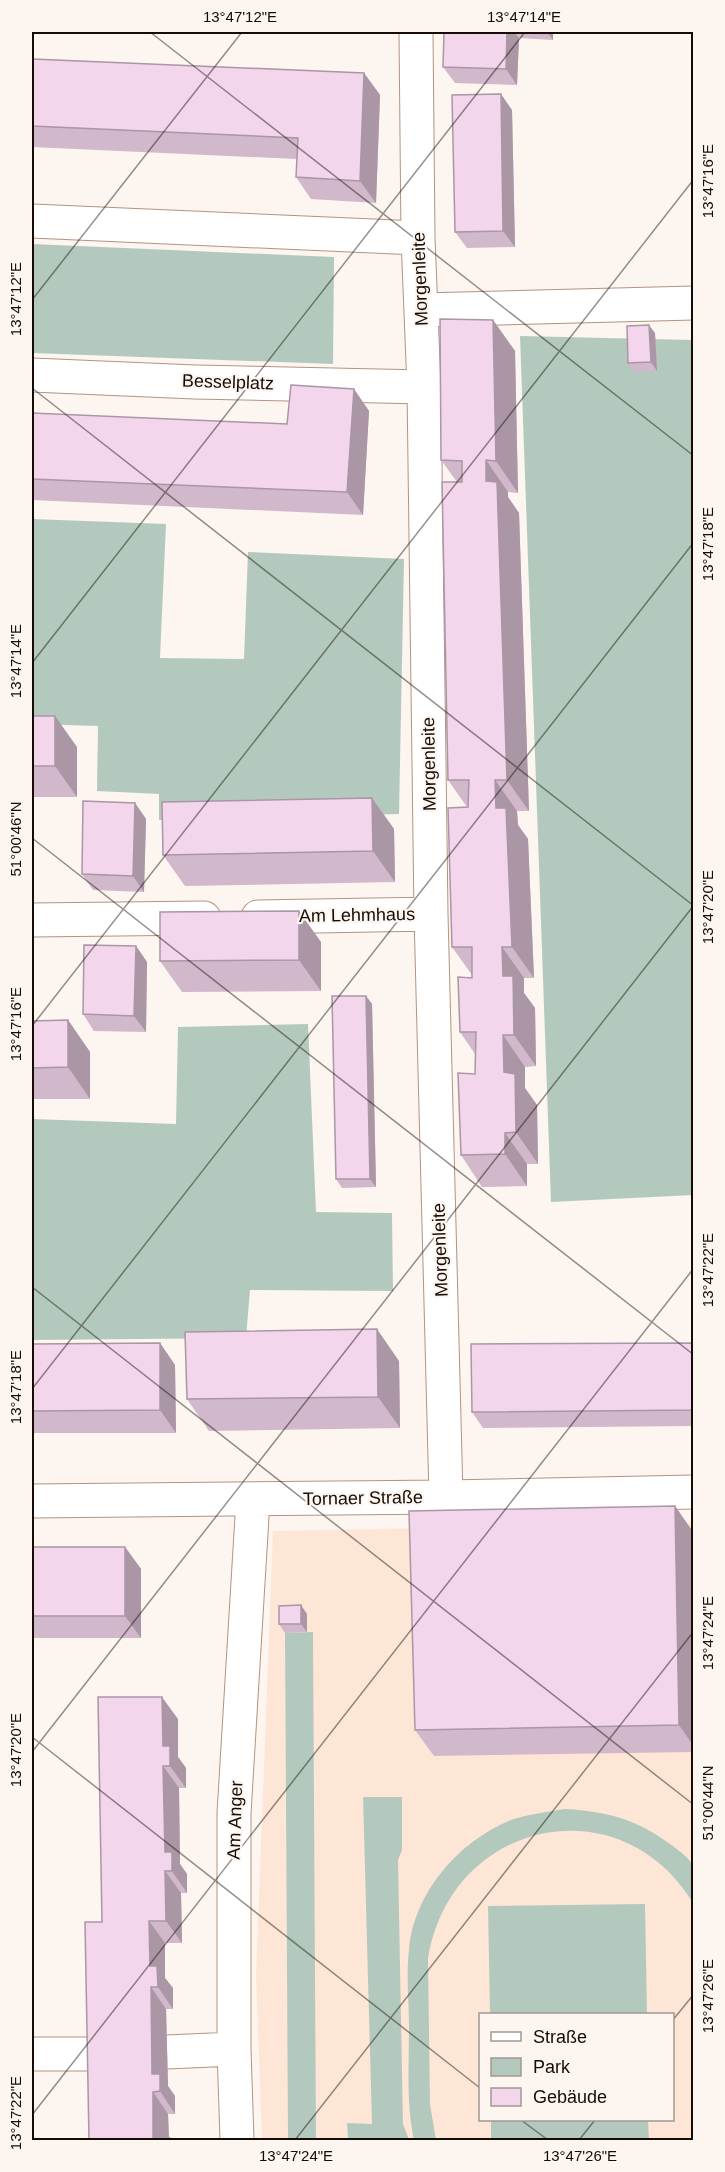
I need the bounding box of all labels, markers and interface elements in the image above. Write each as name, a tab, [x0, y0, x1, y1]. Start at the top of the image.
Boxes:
text: 13°47'12"E	[203, 8, 277, 25]
text: 13°47'14"E	[487, 8, 561, 25]
text: 13°47'16"E	[699, 144, 716, 218]
street label: Morgenleite	[408, 232, 432, 326]
text: 13°47'12"E	[7, 262, 24, 336]
street label: Besselplatz	[182, 370, 274, 394]
text: 13°47'18"E	[699, 507, 716, 581]
text: 13°47'14"E	[7, 624, 24, 698]
street label: Morgenleite	[418, 717, 440, 811]
text: 51°00'46"N	[7, 801, 24, 877]
text: 13°47'20"E	[699, 870, 716, 944]
street label: Am Lehmhaus	[299, 904, 415, 926]
text: 13°47'16"E	[7, 987, 24, 1061]
street label: Morgenleite	[428, 1203, 452, 1297]
text: 13°47'22"E	[699, 1233, 716, 1307]
text: 13°47'18"E	[7, 1350, 24, 1424]
street label: Tornaer Straße	[303, 1487, 423, 1509]
text: 13°47'24"E	[699, 1596, 716, 1670]
text: 13°47'20"E	[7, 1713, 24, 1787]
text: 51°00'44"N	[699, 1765, 716, 1841]
street label: Am Anger	[224, 1780, 246, 1860]
text: 13°47'26"E	[699, 1959, 716, 2033]
legend	[479, 2013, 674, 2121]
text: Straße	[533, 2027, 587, 2047]
text: Park	[533, 2057, 571, 2077]
text: 13°47'22"E	[7, 2076, 24, 2150]
text: Gebäude	[533, 2087, 607, 2107]
text: 13°47'24"E	[259, 2147, 333, 2164]
text: 13°47'26"E	[543, 2147, 617, 2164]

